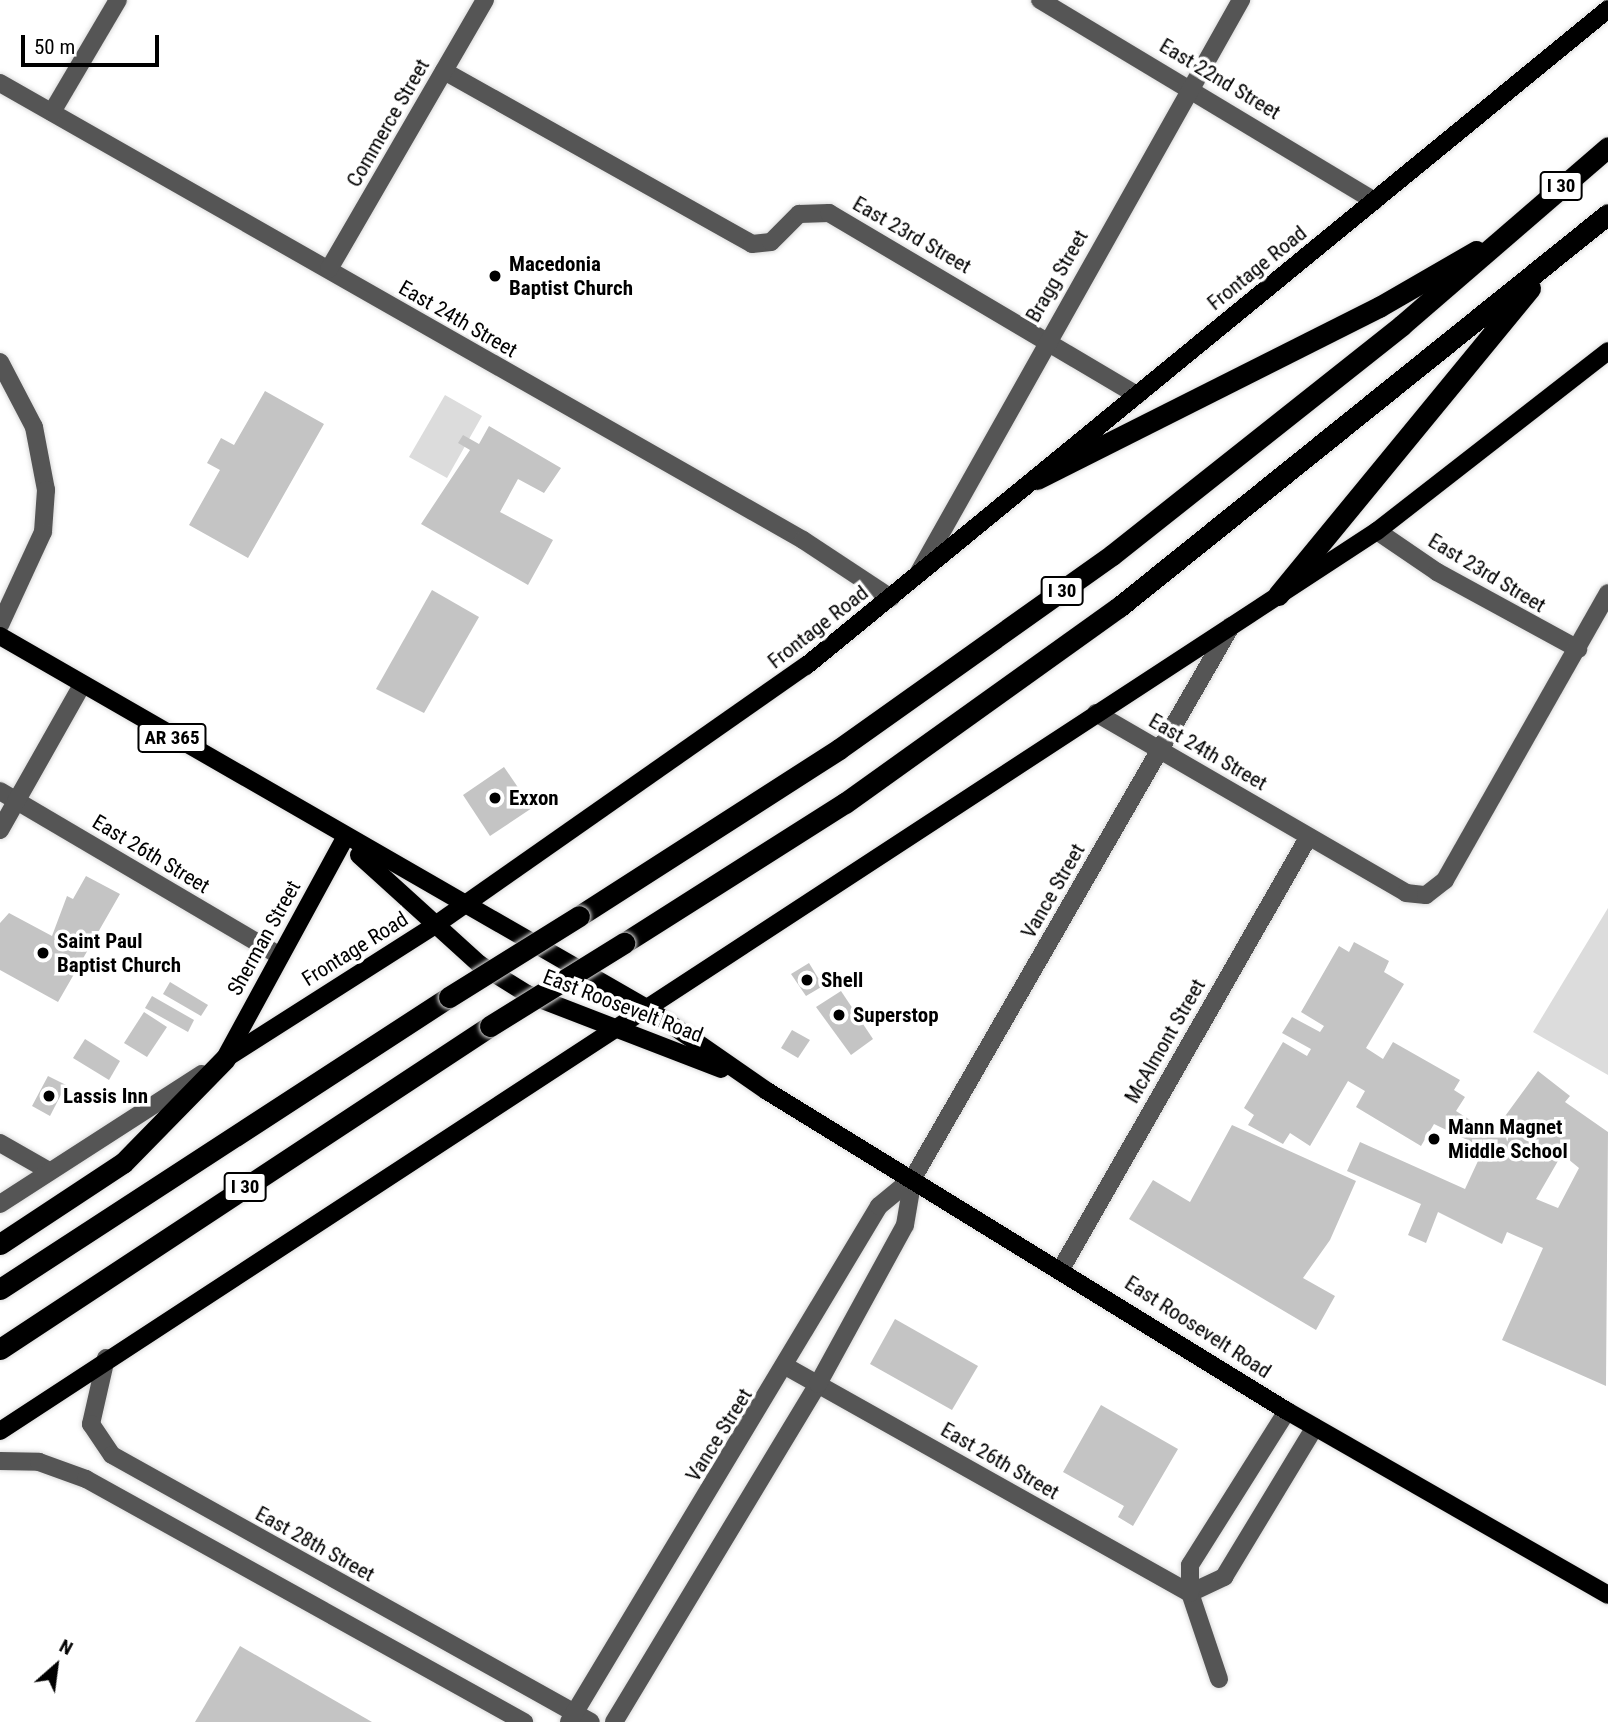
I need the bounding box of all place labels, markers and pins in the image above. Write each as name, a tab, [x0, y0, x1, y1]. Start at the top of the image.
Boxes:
place label: Macedonia Baptist Church	[509, 251, 633, 301]
marker: Macedonia Baptist Church	[487, 268, 503, 284]
place label: Exxon	[509, 785, 559, 811]
marker: Exxon	[487, 790, 503, 806]
place label: Saint Paul Baptist Church	[57, 928, 181, 978]
marker: Saint Paul Baptist Church	[35, 945, 51, 961]
place label: Shell	[821, 967, 863, 993]
marker: Shell	[799, 972, 815, 988]
place label: Superstop	[853, 1002, 939, 1028]
marker: Superstop	[831, 1007, 847, 1023]
place label: Lassis Inn	[63, 1083, 148, 1109]
marker: Lassis Inn	[41, 1088, 57, 1104]
place label: Mann Magnet Middle School	[1448, 1114, 1568, 1164]
marker: Mann Magnet Middle School	[1426, 1131, 1442, 1147]

